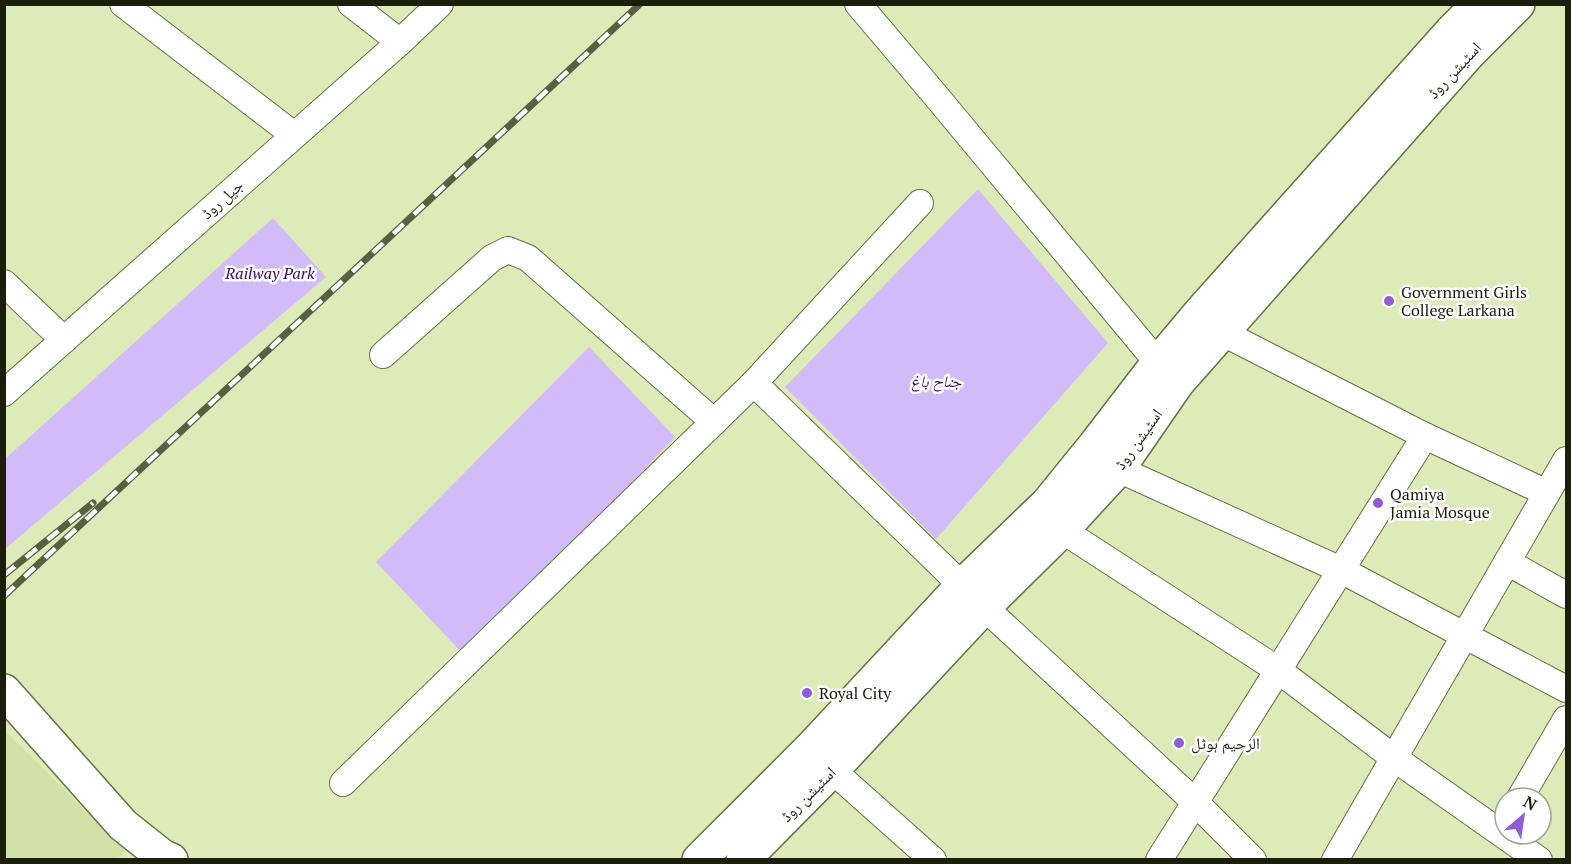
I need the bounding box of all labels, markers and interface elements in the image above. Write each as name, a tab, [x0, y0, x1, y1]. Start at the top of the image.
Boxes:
street label: اسٹیشن روڈ	[1422, 37, 1486, 103]
street label: جیل روڈ	[196, 174, 248, 224]
park label: Railway Park	[224, 262, 315, 284]
place label: Government Girls College Larkana	[1401, 281, 1527, 321]
marker: Government Girls College Larkana	[1382, 294, 1396, 308]
park label: جناح باغ	[910, 370, 962, 392]
street label: اسٹیشن روڈ	[1109, 404, 1167, 474]
place label: Qamiya Jamia Mosque	[1390, 483, 1490, 523]
marker: Qamiya Jamia Mosque	[1371, 496, 1385, 510]
place label: Royal City	[819, 682, 892, 704]
marker: Royal City	[800, 686, 814, 700]
place label: الرحیم ہوٹل	[1191, 732, 1260, 754]
marker: الرحیم ہوٹل	[1172, 736, 1186, 750]
street label: اسٹیشن روڈ	[775, 761, 841, 827]
north arrow	[1493, 786, 1553, 846]
text: N	[1520, 790, 1541, 815]

